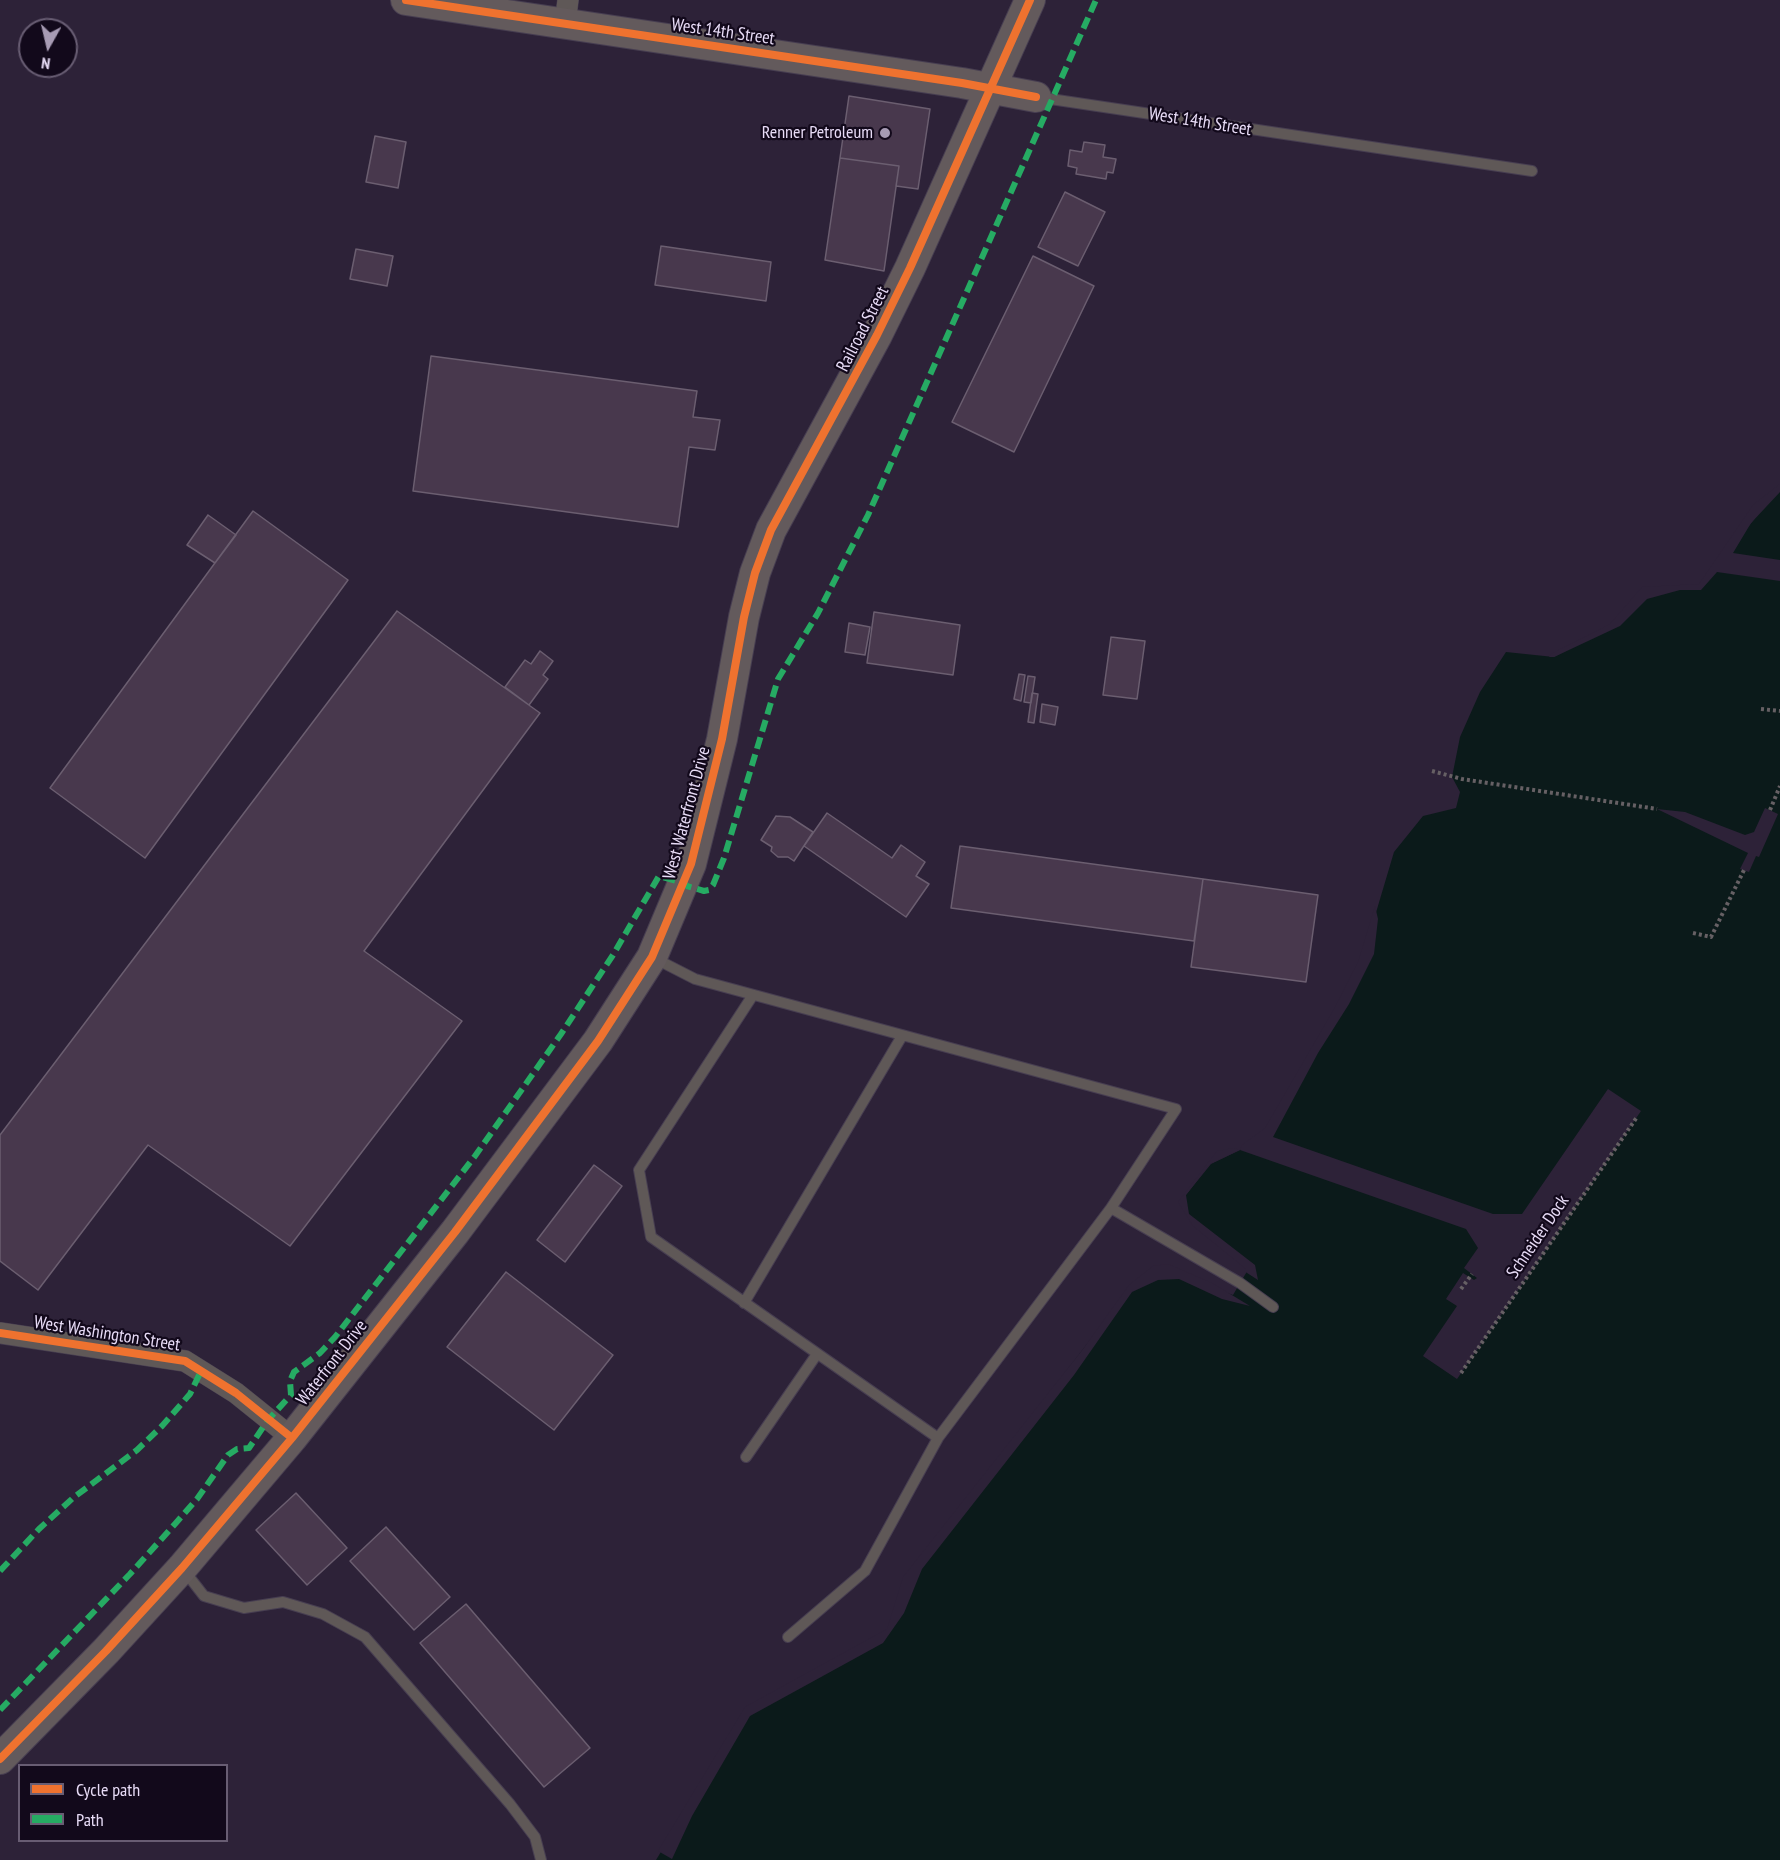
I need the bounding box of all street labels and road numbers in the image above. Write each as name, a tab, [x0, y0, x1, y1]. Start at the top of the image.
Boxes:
street label: West 14th Street	[670, 14, 776, 50]
street label: West 14th Street	[1147, 103, 1253, 141]
street label: Railroad Street	[832, 283, 894, 375]
street label: West Waterfront Drive	[659, 744, 715, 882]
street label: Schneider Dock	[1502, 1191, 1574, 1283]
street label: West Washington Street	[32, 1312, 182, 1356]
street label: Waterfront Drive	[292, 1316, 372, 1410]

